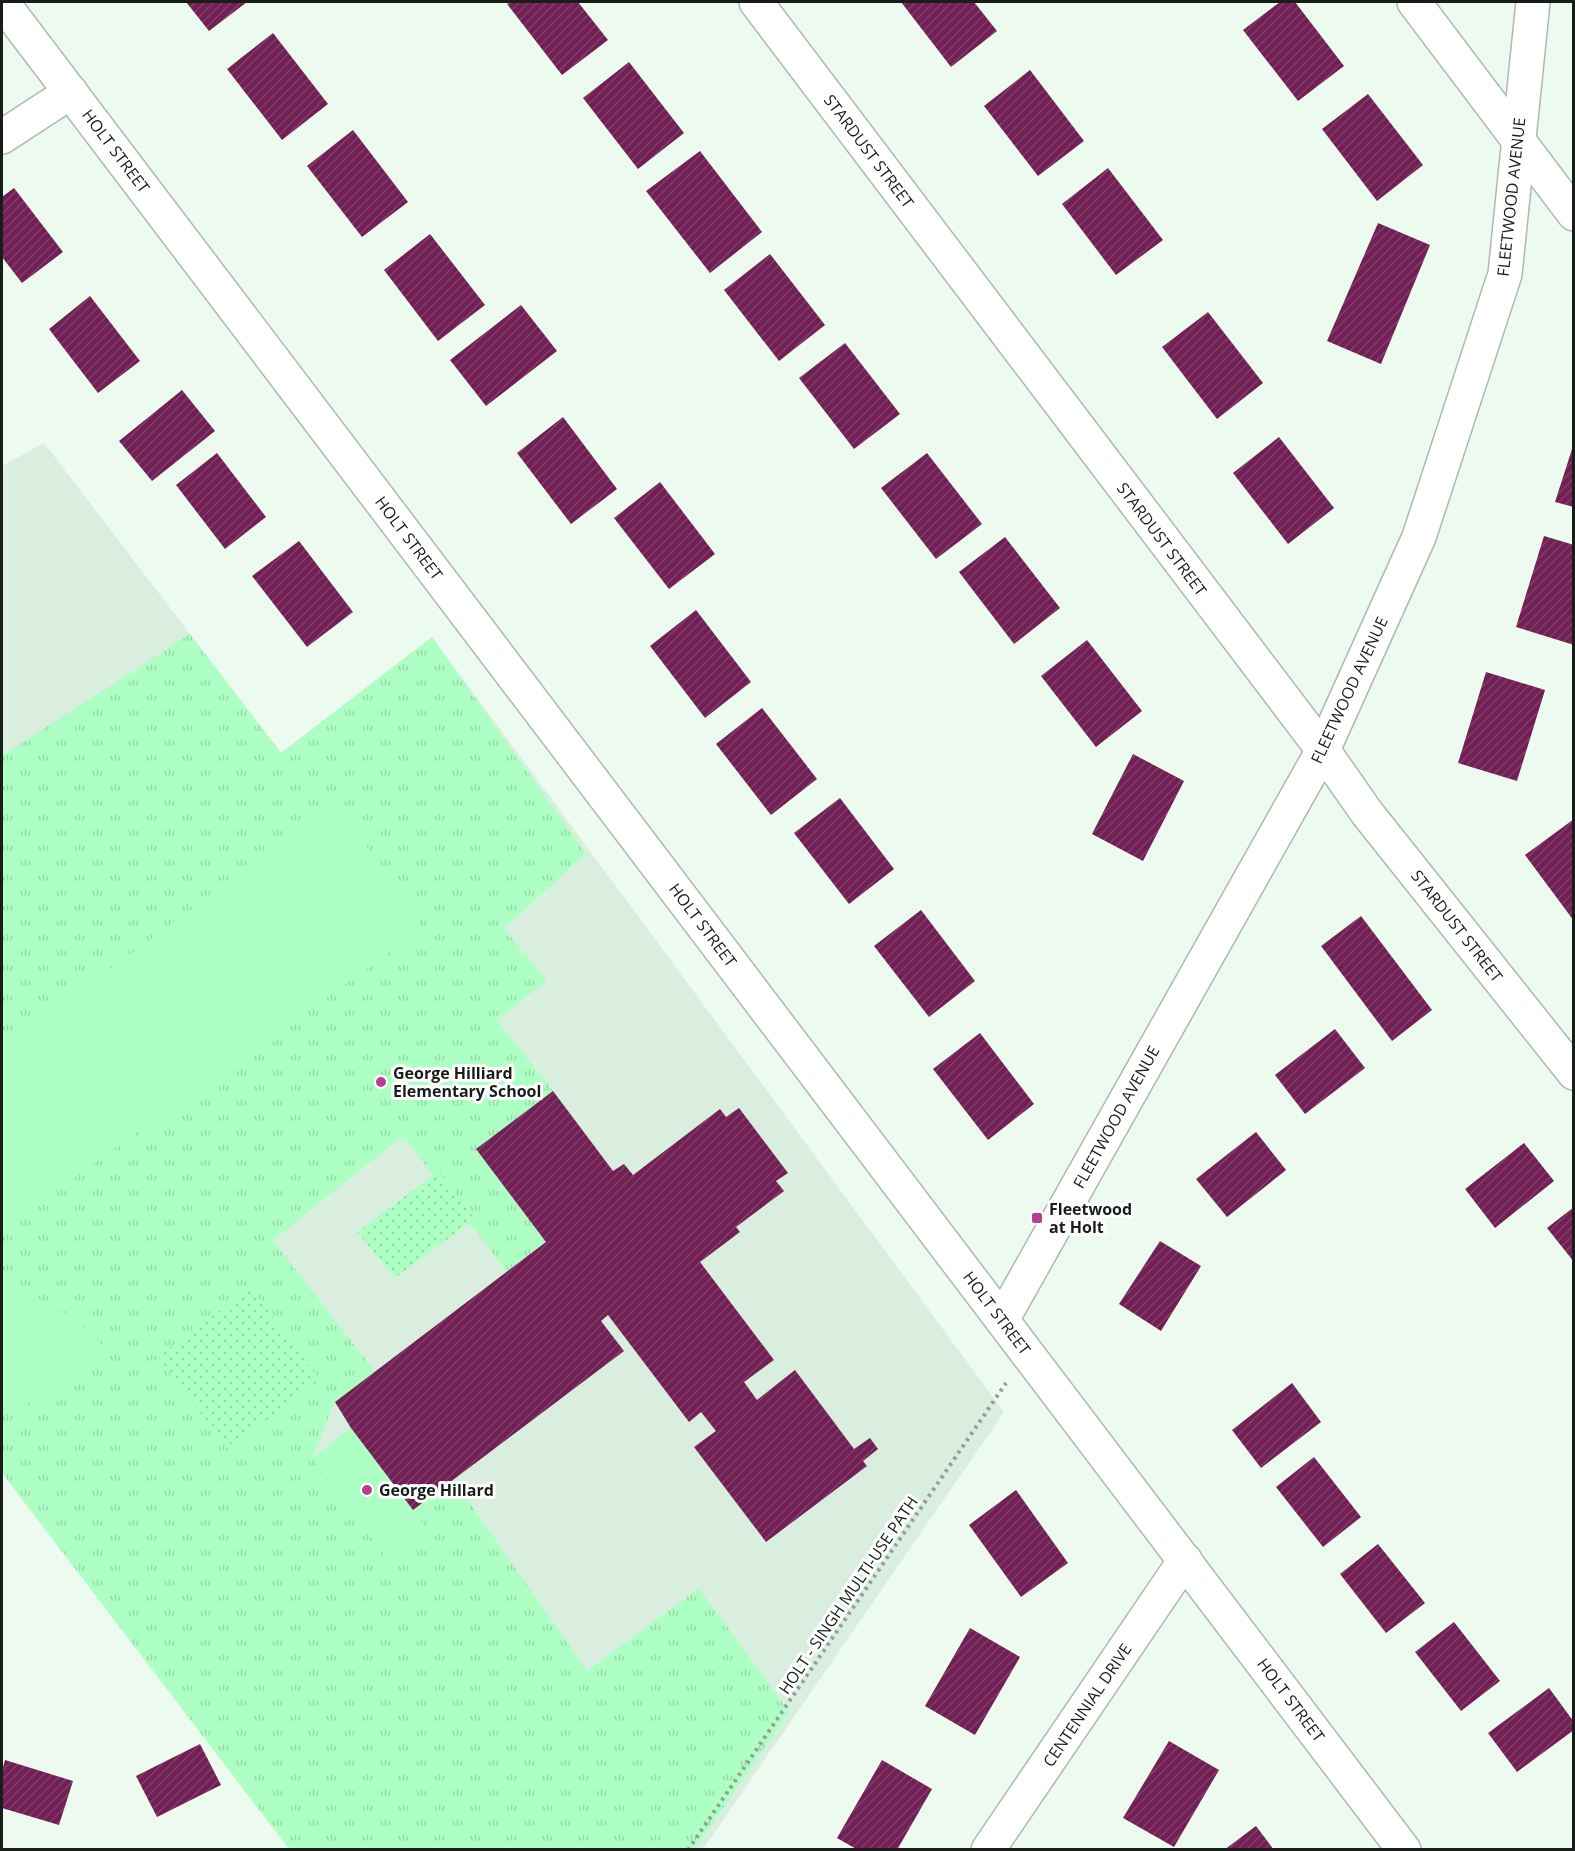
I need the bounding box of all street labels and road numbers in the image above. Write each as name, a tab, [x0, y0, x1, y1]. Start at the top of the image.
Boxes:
street label: STARDUST STREET	[819, 90, 919, 212]
street label: HOLT STREET	[77, 105, 155, 198]
street label: FLEETWOOD AVENUE	[1492, 116, 1530, 278]
street label: STARDUST STREET	[1112, 478, 1212, 600]
street label: HOLT STREET	[370, 492, 448, 585]
street label: FLEETWOOD AVENUE	[1305, 613, 1393, 767]
street label: STARDUST STREET	[1406, 865, 1508, 987]
street label: HOLT STREET	[664, 879, 742, 972]
street label: FLEETWOOD AVENUE	[1068, 1042, 1164, 1192]
street label: HOLT STREET	[958, 1267, 1036, 1360]
street label: HOLT - SINGH MULTI-USE PATH	[773, 1492, 923, 1698]
street label: CENTENNIAL DRIVE	[1038, 1639, 1136, 1771]
street label: HOLT STREET	[1252, 1654, 1330, 1747]

